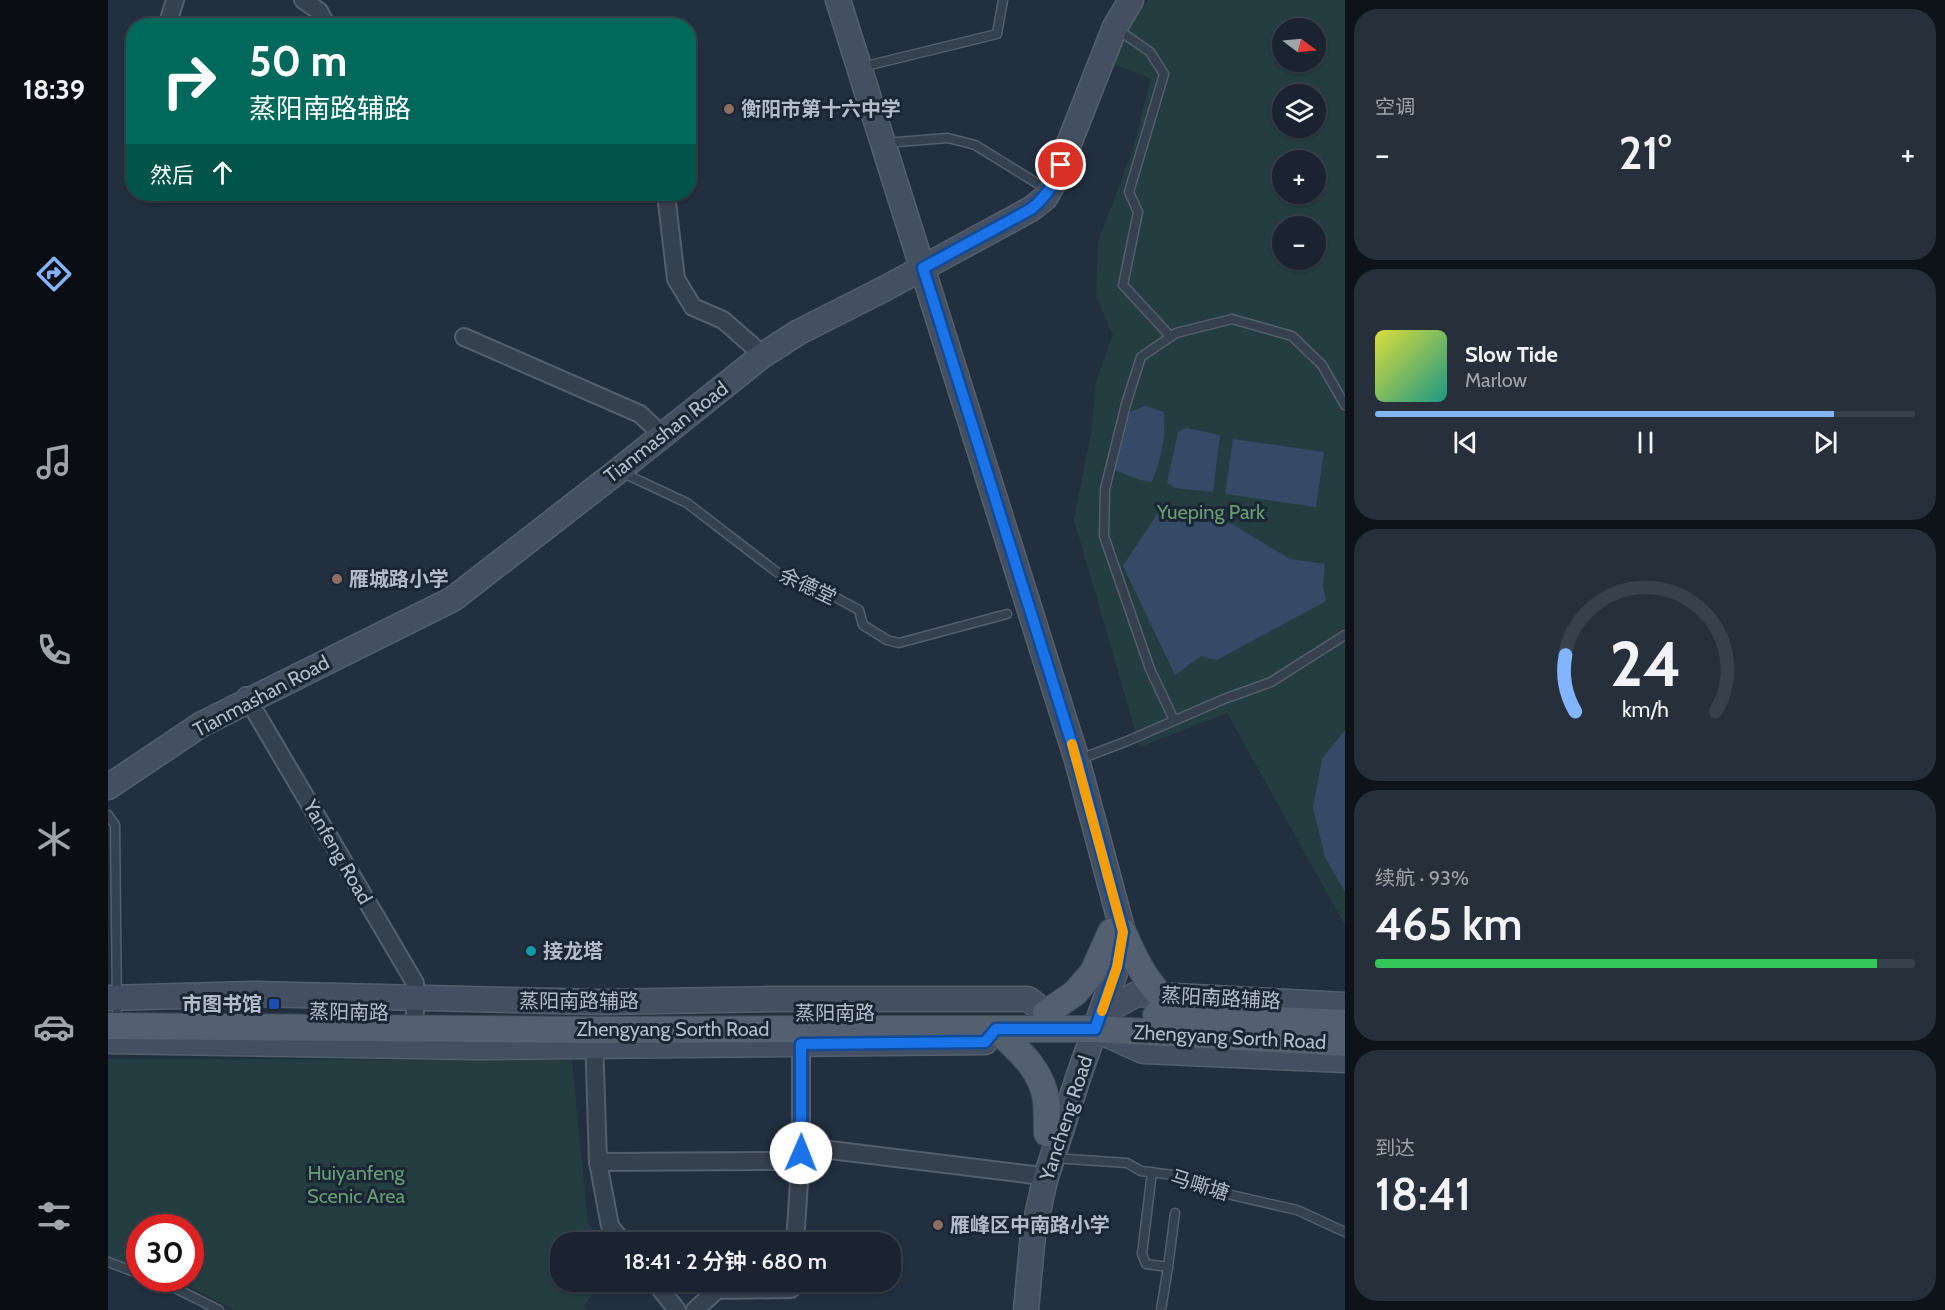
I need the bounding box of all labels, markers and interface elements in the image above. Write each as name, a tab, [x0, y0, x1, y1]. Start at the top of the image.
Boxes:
north arrow	[1272, 18, 1326, 72]
map controls	[1272, 18, 1326, 270]
text: 50 m	[249, 35, 347, 87]
icon: right	[150, 42, 228, 120]
text: 18:39	[23, 73, 85, 106]
button: layers	[1272, 84, 1326, 138]
text: 蒸阳南路辅路	[249, 92, 411, 125]
text: 空调	[1375, 95, 1415, 119]
place label: 衡阳市第十六中学	[741, 97, 901, 121]
marker: 衡阳市第十六中学	[722, 102, 736, 116]
text: 21°	[1619, 126, 1671, 180]
text: −	[1375, 134, 1390, 174]
text: +	[1900, 134, 1915, 174]
pin	[1035, 139, 1086, 190]
icon: arrive	[1044, 148, 1077, 181]
button: +	[1272, 150, 1326, 204]
icon: ahead	[206, 156, 239, 189]
text: 然后	[150, 162, 194, 189]
button: −	[1272, 216, 1326, 270]
icon: directions	[33, 253, 75, 295]
text: Slow Tide	[1465, 341, 1558, 368]
text: Marlow	[1465, 368, 1527, 392]
street label: Tianmashan Road	[599, 376, 733, 488]
icon: previous	[1449, 426, 1482, 459]
icon: pause	[1629, 426, 1662, 459]
icon: next	[1809, 426, 1842, 459]
icon: music	[33, 441, 75, 483]
park label: Yueping Park	[1156, 500, 1265, 524]
street label: 余德堂	[776, 562, 840, 610]
place label: 雁城路小学	[349, 567, 449, 591]
marker: 雁城路小学	[330, 572, 344, 586]
text: 24	[1609, 626, 1681, 702]
icon: phone	[33, 629, 75, 671]
street label: Tianmashan Road	[189, 650, 333, 742]
text: km/h	[1622, 696, 1668, 722]
street label: Yanfeng Road	[298, 795, 377, 908]
icon: climate	[33, 818, 75, 860]
text: 续航 · 93%	[1375, 866, 1469, 890]
text: 465 km	[1375, 897, 1522, 951]
place label: 接龙塔	[543, 939, 603, 963]
marker: 接龙塔	[524, 944, 538, 958]
street label: 蒸阳南路辅路	[1160, 983, 1282, 1013]
street label: 蒸阳南路辅路	[519, 989, 639, 1013]
place label: 市图书馆	[182, 992, 262, 1016]
marker: 市图书馆	[267, 997, 281, 1011]
street label: 蒸阳南路	[309, 999, 389, 1025]
street label: 蒸阳南路	[795, 1001, 875, 1025]
icon: car	[33, 1006, 75, 1048]
street label: Zhengyang Sorth Road	[577, 1017, 769, 1041]
street label: Zhengyang Sorth Road	[1133, 1020, 1327, 1054]
street label: Yancheng Road	[1034, 1052, 1097, 1184]
position arrow	[769, 1121, 833, 1185]
text: 到达	[1375, 1136, 1415, 1160]
park label: Huiyanfeng Scenic Area	[307, 1161, 406, 1208]
street label: 马嘶塘	[1168, 1165, 1232, 1205]
text: 18:41	[1375, 1167, 1471, 1221]
icon: filters	[33, 1195, 75, 1237]
place label: 雁峰区中南路小学	[950, 1213, 1110, 1237]
speed limit sign: 30	[126, 1214, 204, 1292]
marker: 雁峰区中南路小学	[931, 1218, 945, 1232]
text: 18:41 · 2 分钟 · 680 m	[624, 1248, 827, 1275]

